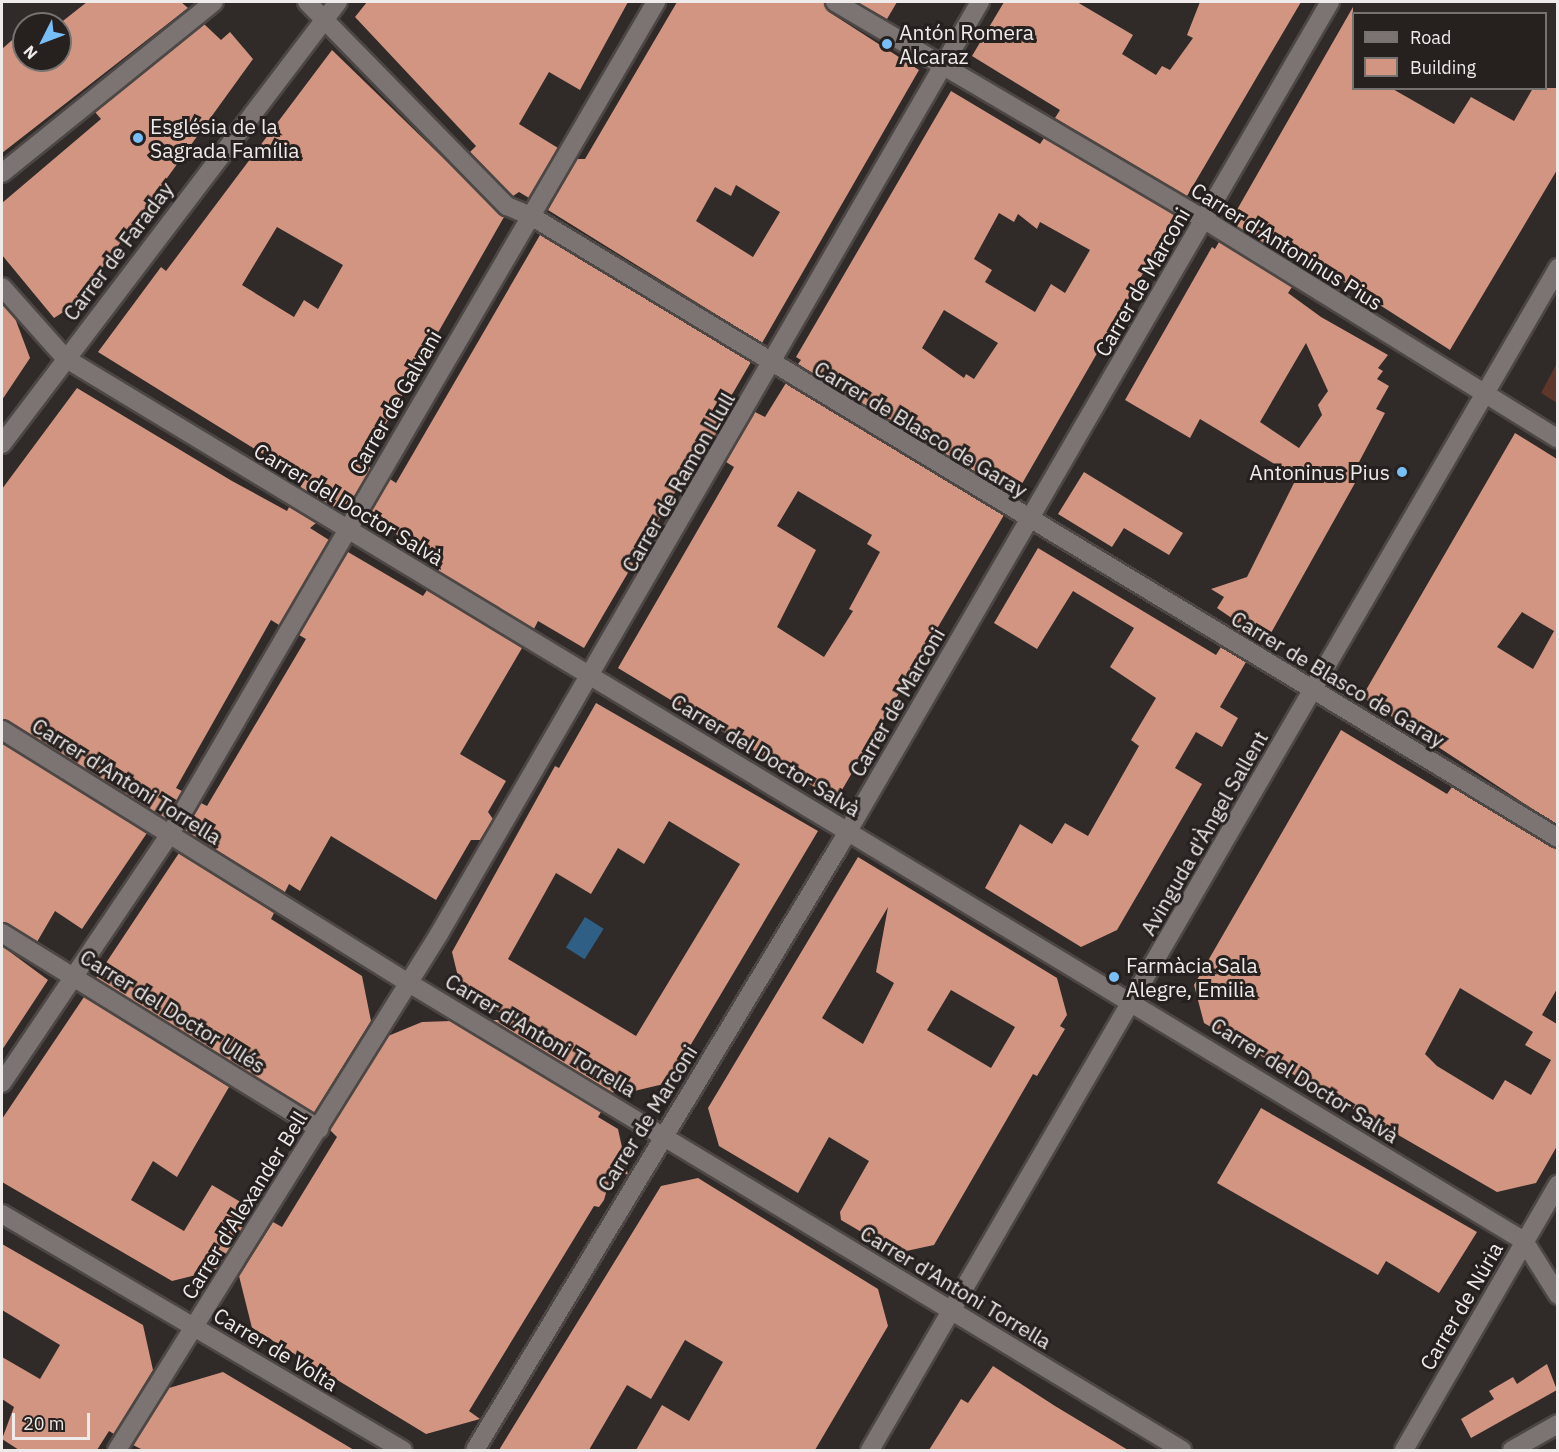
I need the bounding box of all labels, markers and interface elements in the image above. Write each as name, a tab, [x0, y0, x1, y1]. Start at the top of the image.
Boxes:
north arrow	[12, 12, 72, 72]
legend	[1352, 12, 1547, 90]
place label: Antón Romera Alcaraz	[899, 19, 1034, 69]
text: Road	[1410, 26, 1451, 49]
marker: Antón Romera Alcaraz	[880, 37, 894, 51]
text: N	[19, 42, 41, 64]
text: Building	[1410, 56, 1476, 79]
place label: Església de la Sagrada Família	[150, 113, 300, 163]
marker: Església de la Sagrada Família	[131, 131, 145, 145]
street label: Carrer de Faraday	[58, 177, 178, 325]
street label: Carrer d'Antoninus Pius	[1187, 177, 1387, 315]
street label: Carrer de Marconi	[1089, 203, 1195, 361]
street label: Carrer de Galvani	[344, 325, 446, 479]
street label: Carrer de Blasco de Garay	[810, 355, 1032, 503]
street label: Carrer de Ramon Llull	[616, 388, 740, 576]
street label: Carrer del Doctor Salvà	[250, 437, 448, 571]
place label: Antoninus Pius	[1249, 459, 1390, 485]
marker: Antoninus Pius	[1395, 465, 1409, 479]
street label: Carrer de Blasco de Garay	[1227, 605, 1449, 753]
street label: Carrer de Marconi	[844, 623, 950, 781]
street label: Carrer del Doctor Salvà	[667, 688, 865, 822]
street label: Carrer d'Antoni Torrella	[28, 712, 226, 850]
street label: Avinguda d'Àngel Sallent	[1135, 726, 1273, 940]
street label: Carrer del Doctor Ullés	[76, 944, 270, 1078]
place label: Farmàcia Sala Alegre, Emilia	[1126, 952, 1258, 1002]
street label: Carrer d'Antoni Torrella	[441, 968, 641, 1102]
marker: Farmàcia Sala Alegre, Emilia	[1107, 970, 1121, 984]
street label: Carrer del Doctor Salvà	[1207, 1012, 1403, 1148]
street label: Carrer de Marconi	[592, 1040, 702, 1196]
street label: Carrer d'Alexander Bell	[176, 1106, 312, 1304]
street label: Carrer d'Antoni Torrella	[856, 1220, 1056, 1354]
street label: Carrer de Núria	[1414, 1238, 1508, 1374]
street label: Carrer de Volta	[209, 1302, 343, 1396]
scale bar	[15, 1401, 93, 1439]
text: 20 m	[23, 1412, 65, 1435]

